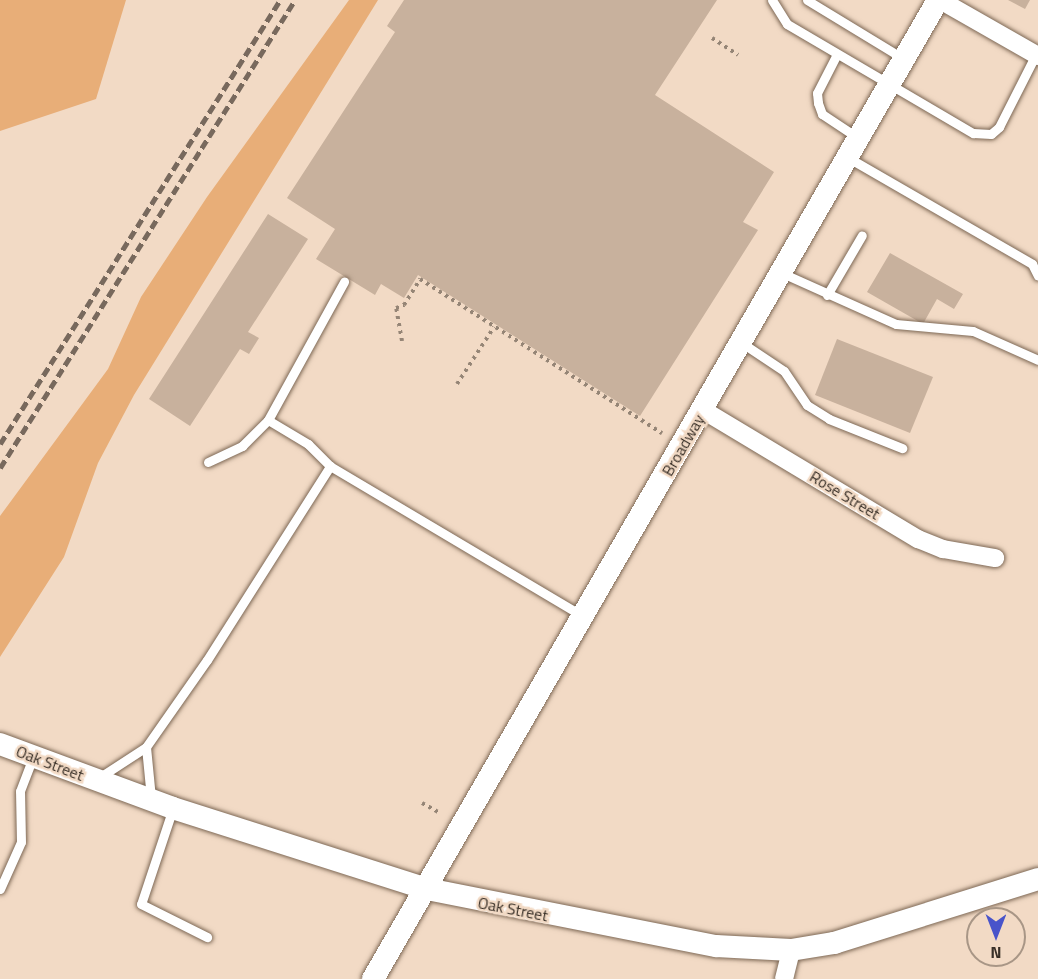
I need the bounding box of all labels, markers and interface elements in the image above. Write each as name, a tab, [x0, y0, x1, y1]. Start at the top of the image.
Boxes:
street label: Broadway	[658, 411, 708, 479]
street label: Rose Street	[806, 467, 884, 523]
street label: Oak Street	[13, 741, 87, 785]
street label: Oak Street	[476, 893, 550, 925]
north arrow	[966, 907, 1026, 967]
text: N	[990, 941, 1002, 965]

